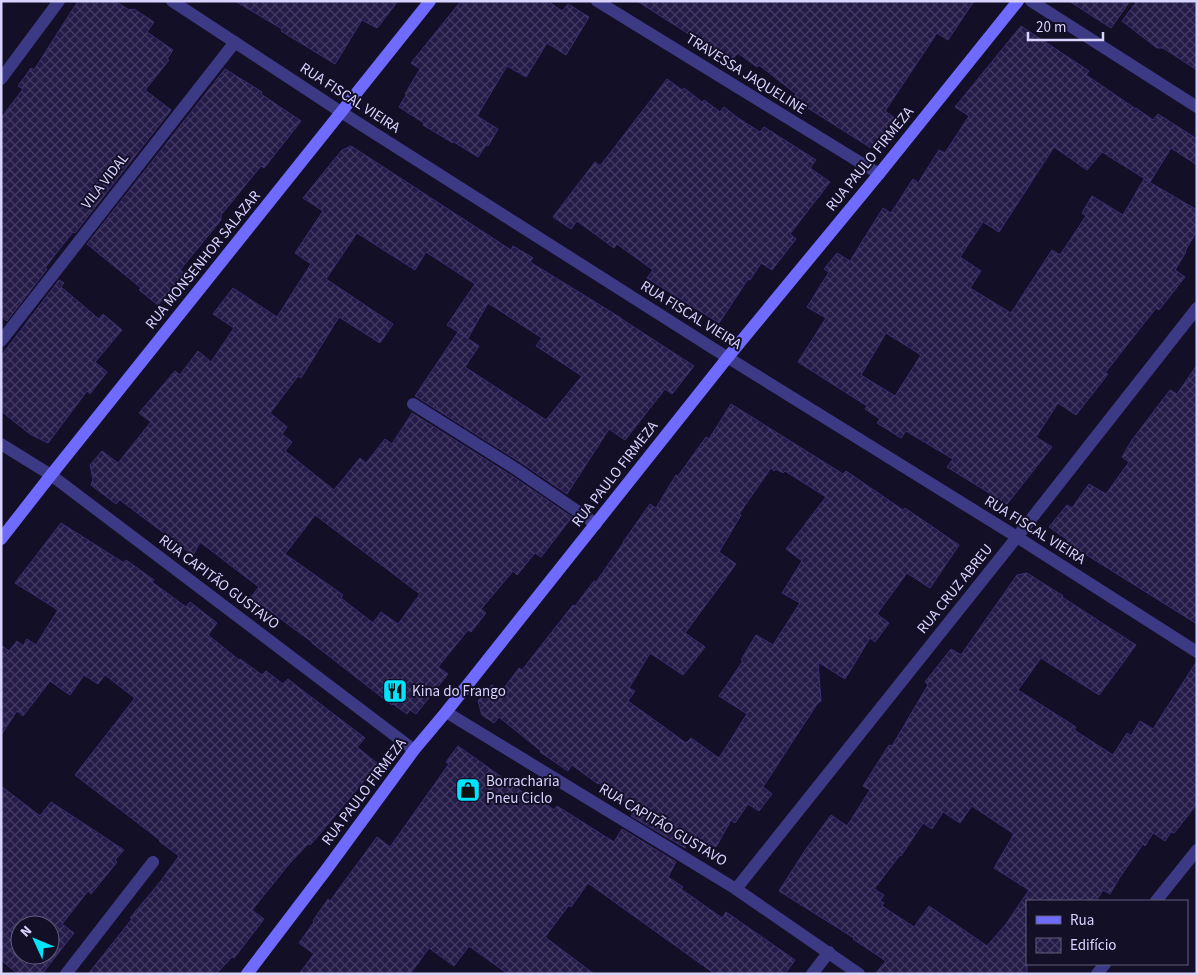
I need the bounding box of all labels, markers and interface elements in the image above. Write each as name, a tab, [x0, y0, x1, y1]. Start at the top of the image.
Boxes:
scale bar	[1028, 10, 1103, 42]
text: 20 m	[1036, 17, 1066, 38]
street label: TRAVESSA JAQUELINE	[682, 28, 810, 120]
street label: RUA FISCAL VIEIRA	[296, 58, 405, 139]
street label: RUA PAULO FIRMEZA	[821, 102, 919, 216]
street label: VILA VIDAL	[76, 148, 134, 214]
street label: RUA MONSENHOR SALAZAR	[140, 186, 266, 334]
street label: RUA FISCAL VIEIRA	[636, 275, 746, 355]
street label: RUA PAULO FIRMEZA	[567, 416, 664, 531]
street label: RUA FISCAL VIEIRA	[980, 490, 1090, 570]
street label: RUA CAPITÃO GUSTAVO	[154, 530, 284, 634]
street label: RUA CRUZ ABREU	[912, 540, 998, 638]
restaurant icon: Kina do Frango	[382, 678, 408, 704]
place label: Kina do Frango	[412, 681, 506, 702]
street label: RUA PAULO FIRMEZA	[317, 733, 412, 850]
place label: Borracharia Pneu Ciclo	[486, 771, 560, 809]
shop icon: Borracharia Pneu Ciclo	[455, 777, 481, 803]
street label: RUA CAPITÃO GUSTAVO	[595, 778, 731, 872]
legend	[1026, 900, 1188, 965]
text: Rua	[1070, 910, 1094, 931]
north arrow	[10, 915, 60, 965]
text: N	[16, 921, 37, 942]
text: Edifício	[1070, 935, 1117, 956]

